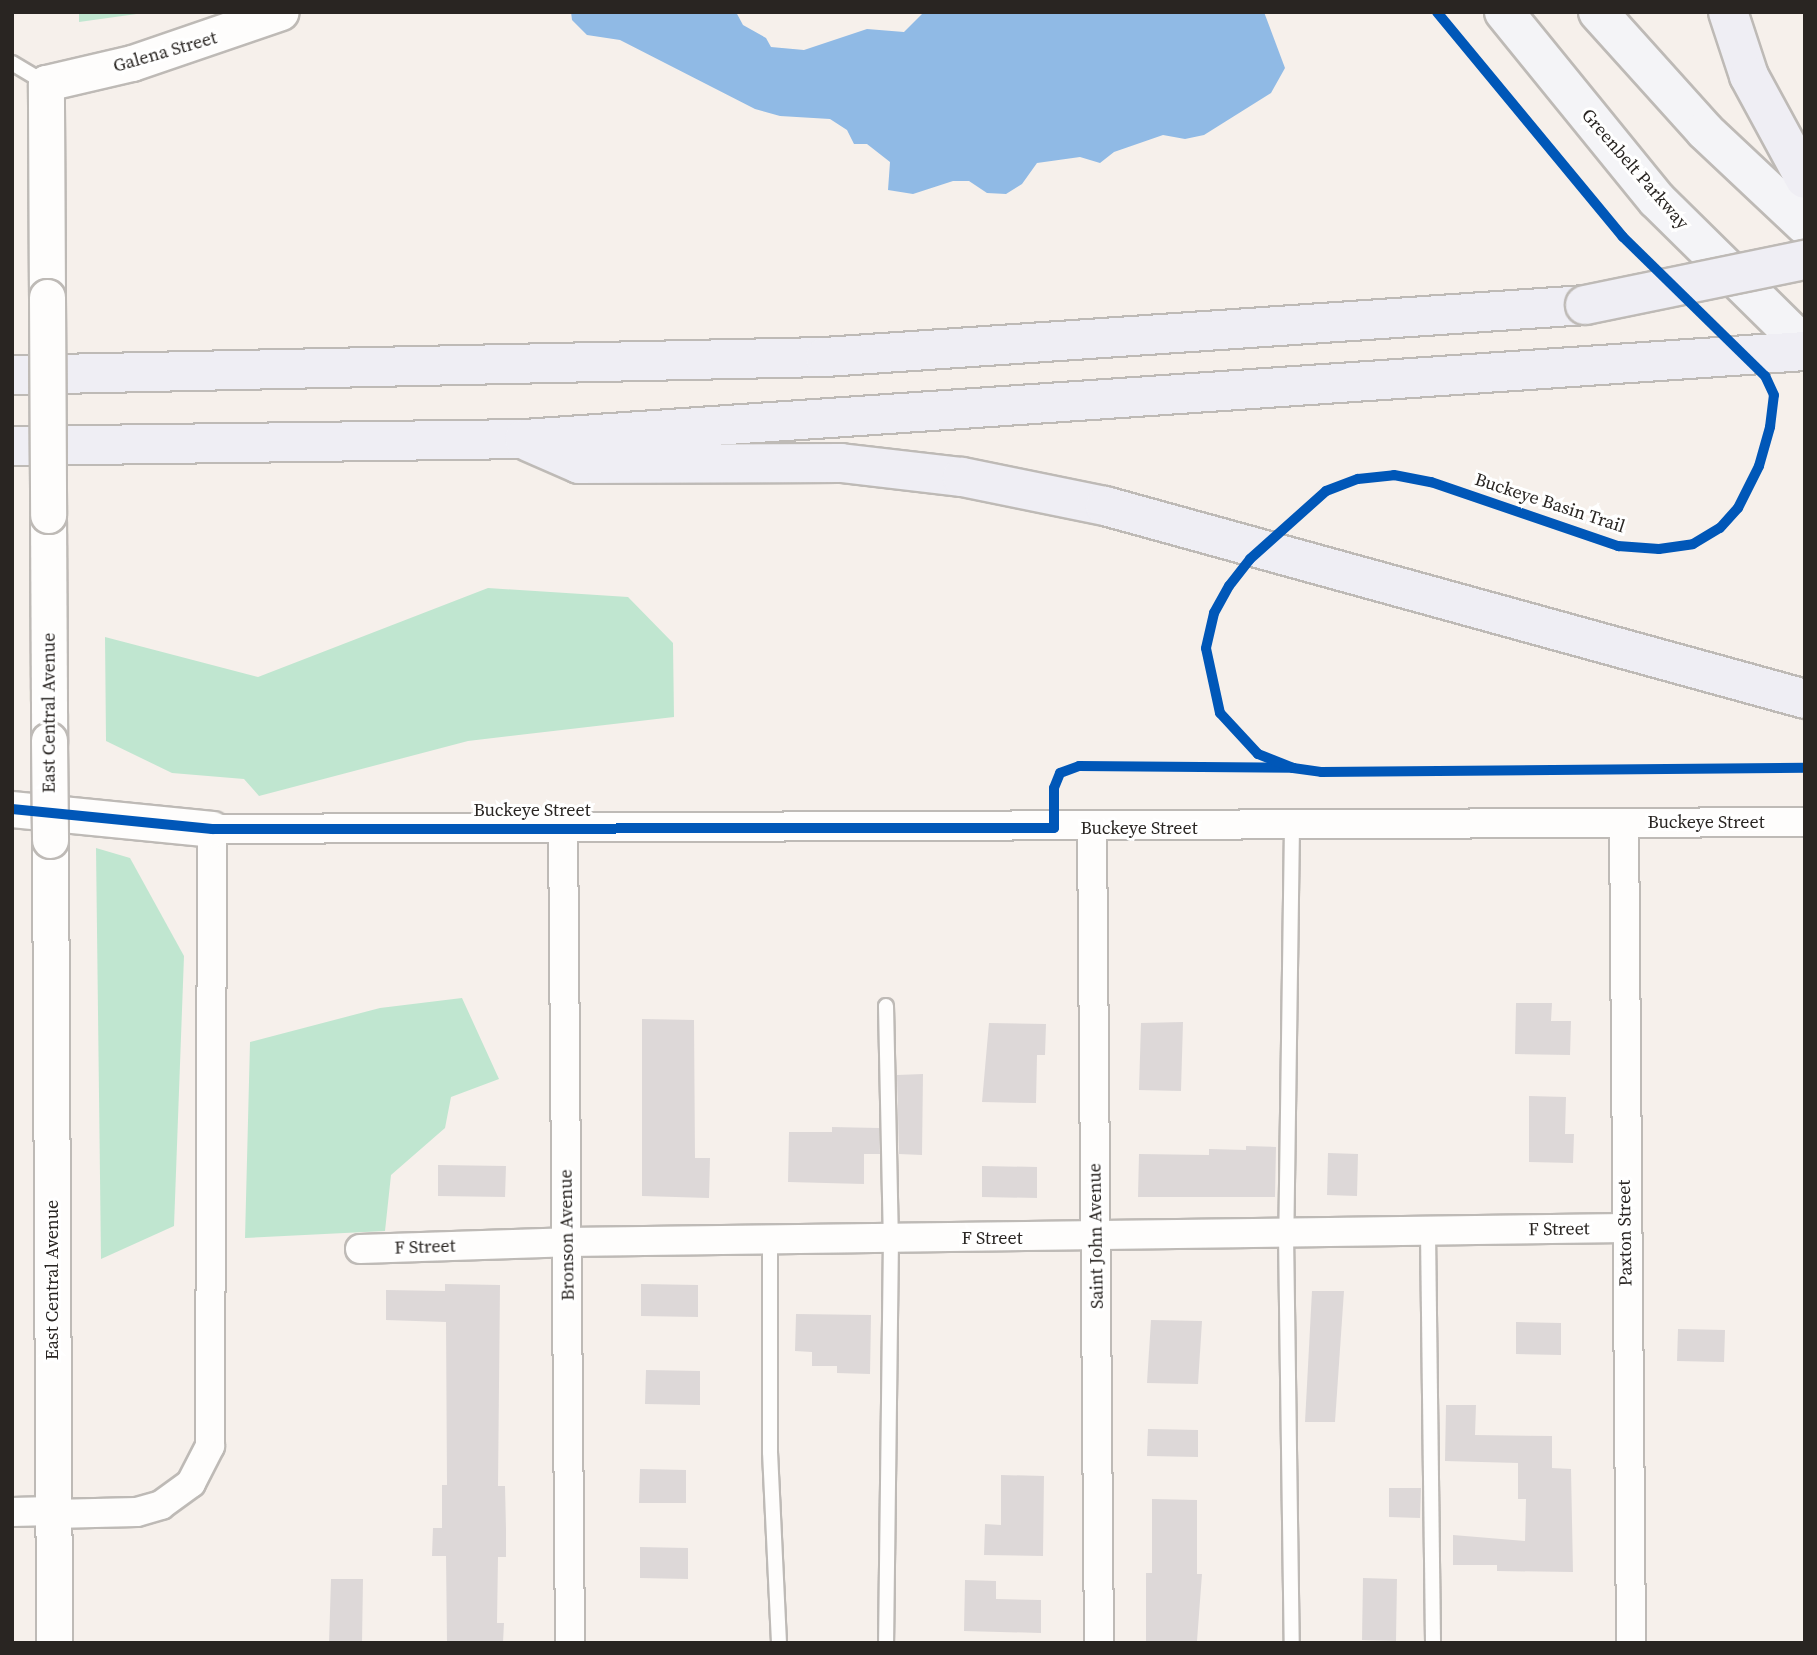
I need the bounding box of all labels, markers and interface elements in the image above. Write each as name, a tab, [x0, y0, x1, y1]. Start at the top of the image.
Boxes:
street label: Galena Street	[111, 27, 219, 77]
street label: Greenbelt Parkway	[1577, 104, 1693, 234]
street label: Buckeye Basin Trail	[1472, 468, 1628, 538]
street label: East Central Avenue	[38, 633, 60, 793]
street label: Buckeye Street	[473, 799, 591, 821]
street label: Buckeye Street	[1647, 811, 1765, 833]
street label: Buckeye Street	[1080, 817, 1198, 839]
street label: Saint John Avenue	[1084, 1163, 1108, 1309]
street label: Bronson Avenue	[555, 1169, 579, 1301]
street label: Paxton Street	[1613, 1180, 1637, 1286]
street label: East Central Avenue	[41, 1200, 63, 1360]
street label: F Street	[1528, 1218, 1590, 1240]
street label: F Street	[961, 1227, 1023, 1249]
street label: F Street	[394, 1235, 456, 1259]

